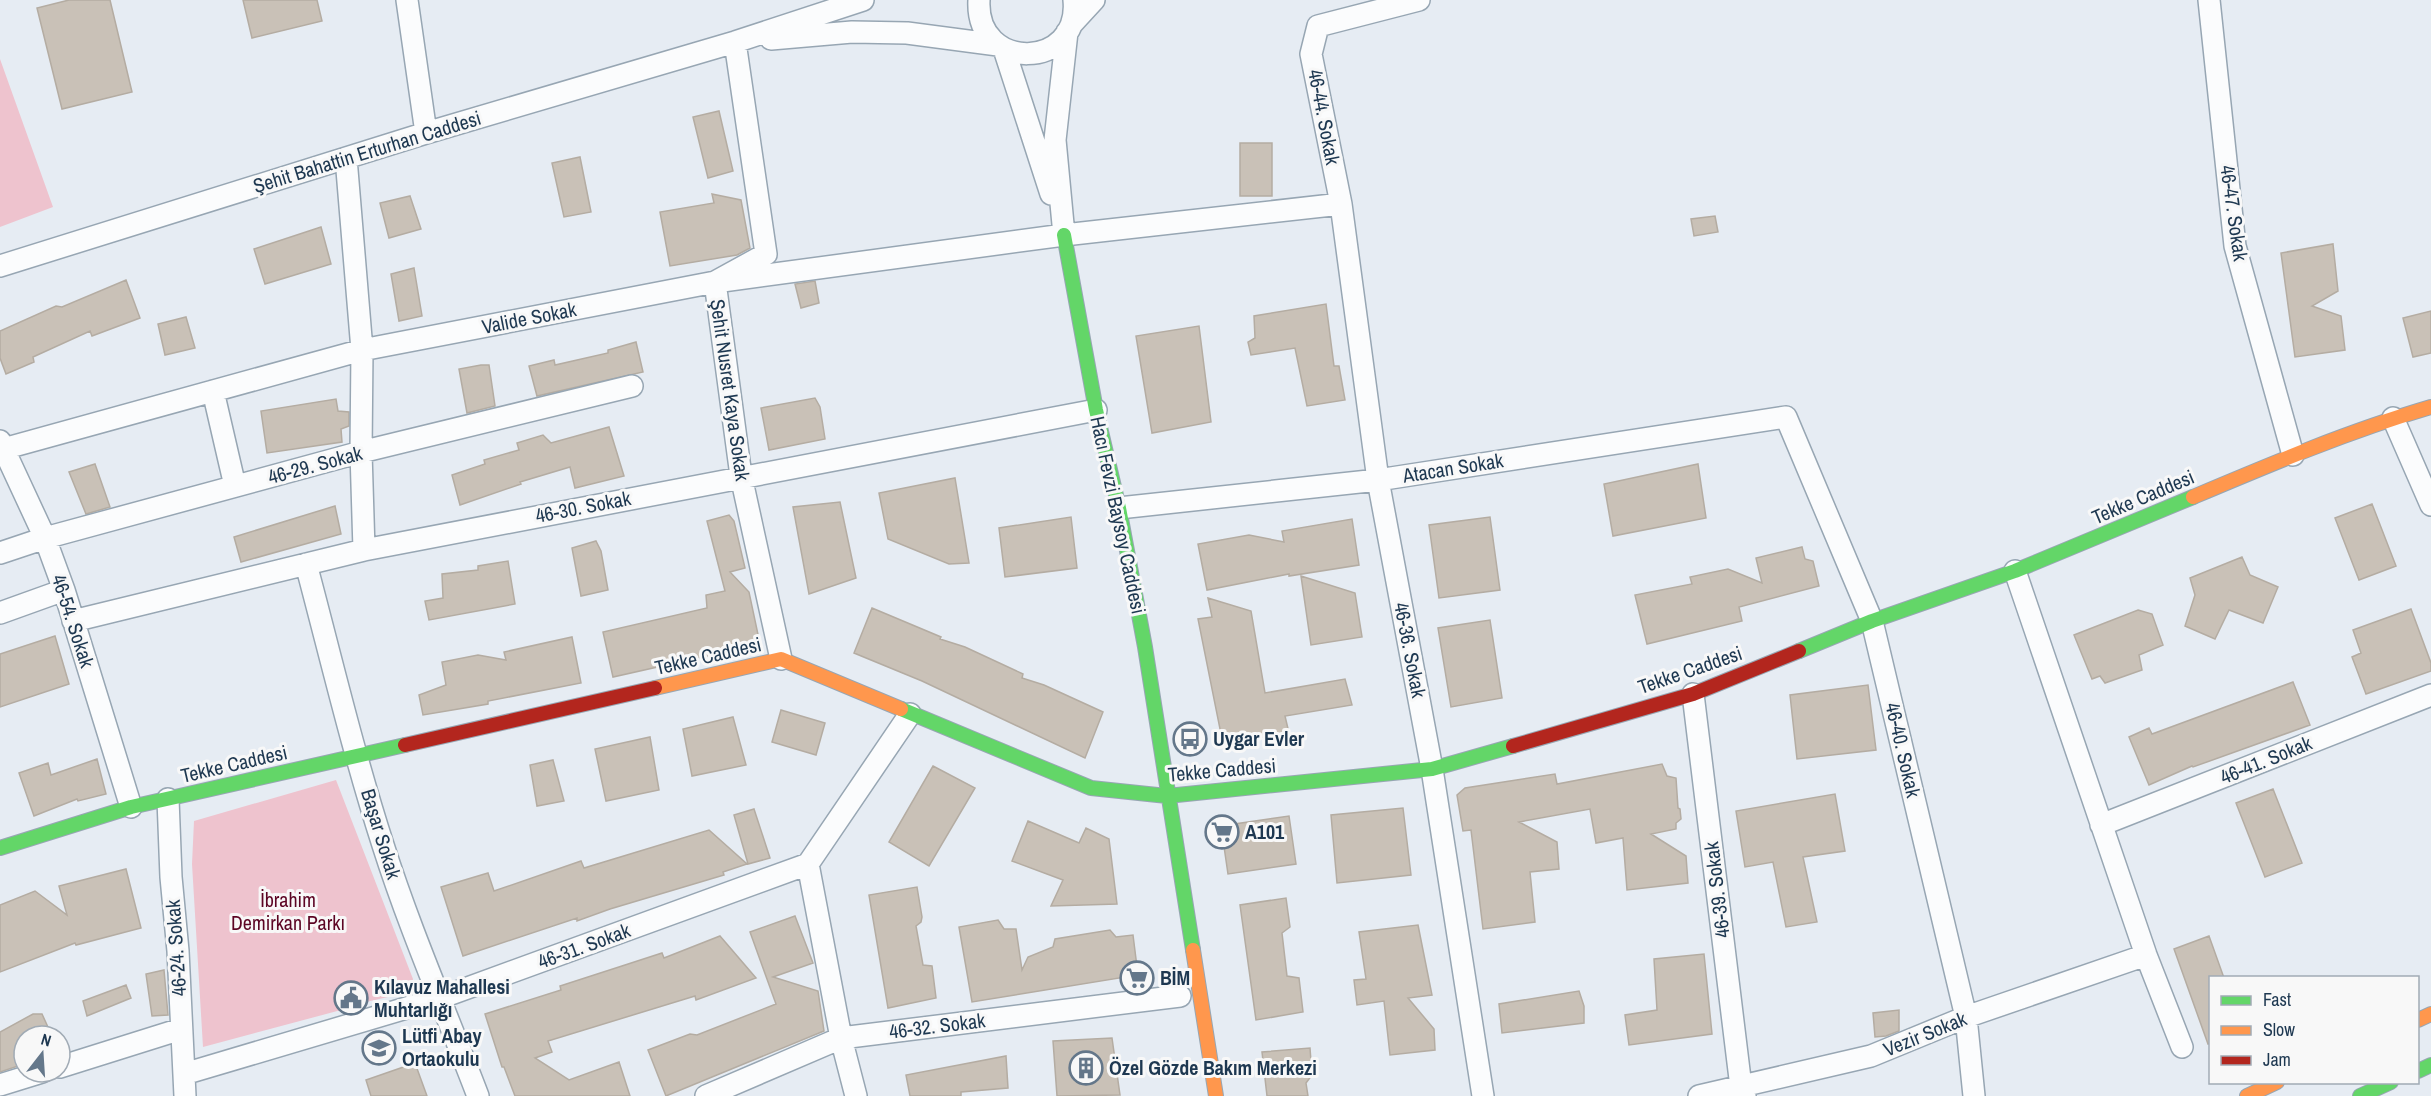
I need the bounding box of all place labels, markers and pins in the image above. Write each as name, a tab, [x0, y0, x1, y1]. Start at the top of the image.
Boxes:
bus stop icon: Uygar Evler	[1172, 721, 1208, 757]
place label: Uygar Evler	[1213, 725, 1305, 752]
supermarket icon: A101	[1204, 814, 1240, 850]
place label: A101	[1245, 818, 1285, 845]
supermarket icon: BİM	[1119, 960, 1155, 996]
place label: BİM	[1160, 964, 1190, 991]
place label: Kılavuz Mahallesi Muhtarlığı	[374, 973, 510, 1023]
public building icon: Kılavuz Mahallesi Muhtarlığı	[333, 980, 369, 1016]
place label: Lütfi Abay Ortaokulu	[402, 1022, 482, 1072]
school or university icon: Lütfi Abay Ortaokulu	[361, 1030, 397, 1066]
building icon: Özel Gözde Bakım Merkezi	[1068, 1050, 1104, 1086]
place label: Özel Gözde Bakım Merkezi	[1109, 1054, 1317, 1081]

